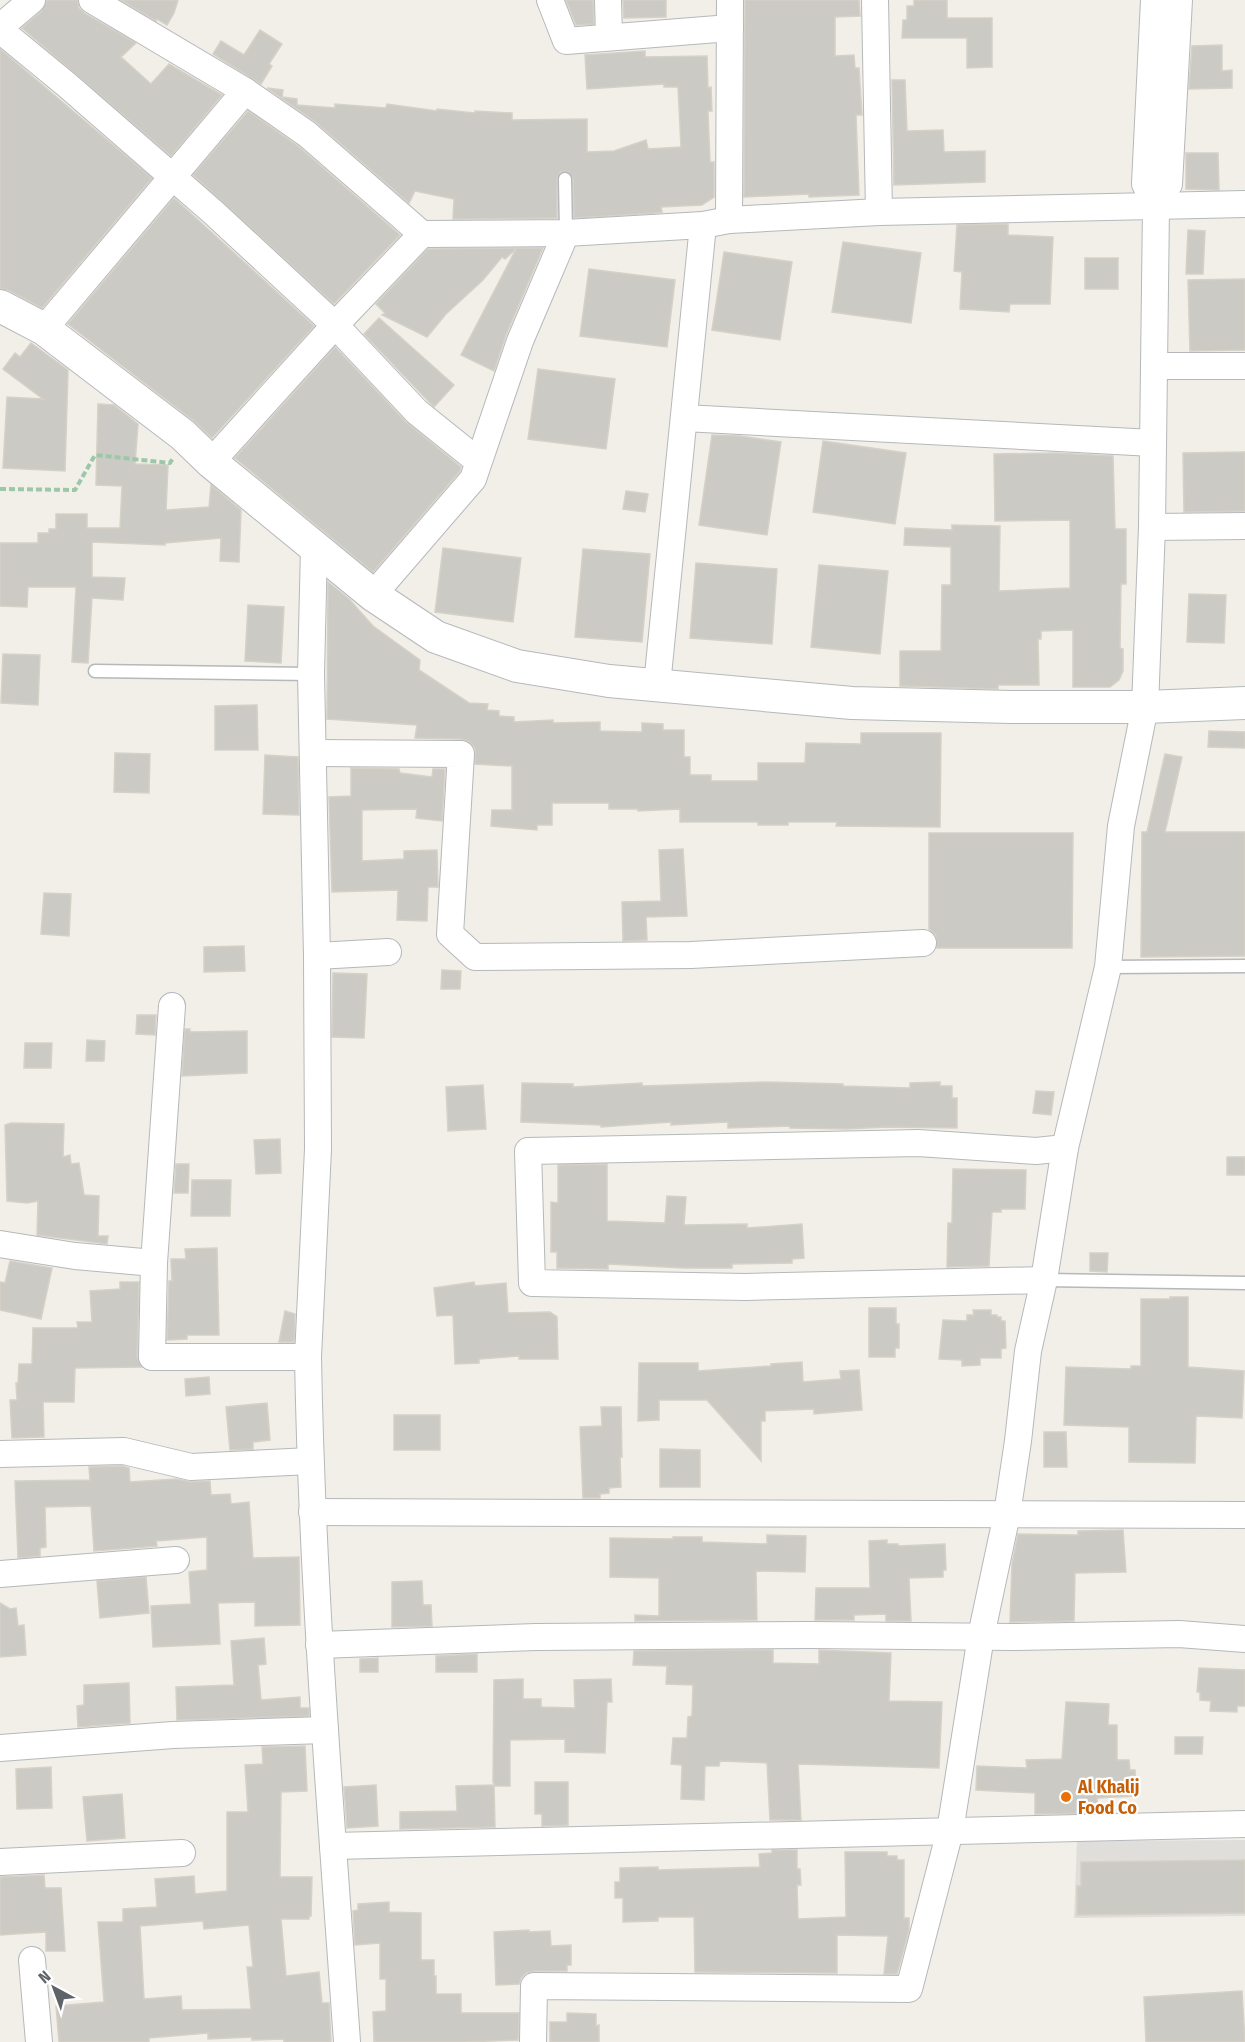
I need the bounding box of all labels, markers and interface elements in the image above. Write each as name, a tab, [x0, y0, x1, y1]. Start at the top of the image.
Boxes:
place label: Al Khalij Food Co	[1077, 1776, 1139, 1819]
marker: Al Khalij Food Co	[1059, 1790, 1073, 1804]
north arrow	[24, 1958, 84, 2018]
text: N	[35, 1967, 54, 1987]

